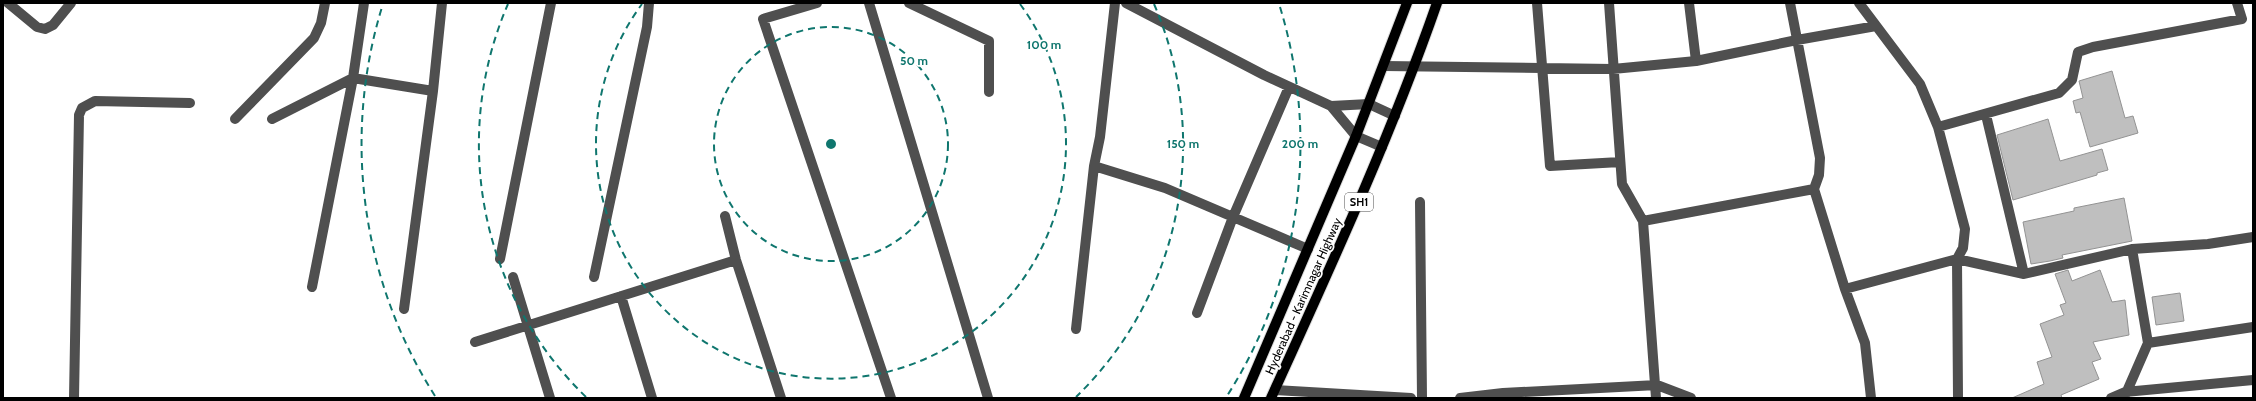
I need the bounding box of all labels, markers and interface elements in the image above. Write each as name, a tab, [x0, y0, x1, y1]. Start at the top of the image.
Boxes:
text: 100 m	[1027, 37, 1061, 52]
text: 50 m	[900, 53, 928, 68]
text: 150 m	[1167, 136, 1199, 151]
text: 200 m	[1282, 136, 1318, 151]
centre of rings	[824, 137, 838, 151]
road number: SH1	[1345, 193, 1373, 211]
street label: Hyderabad - Karimnagar Highway	[1262, 215, 1344, 377]

